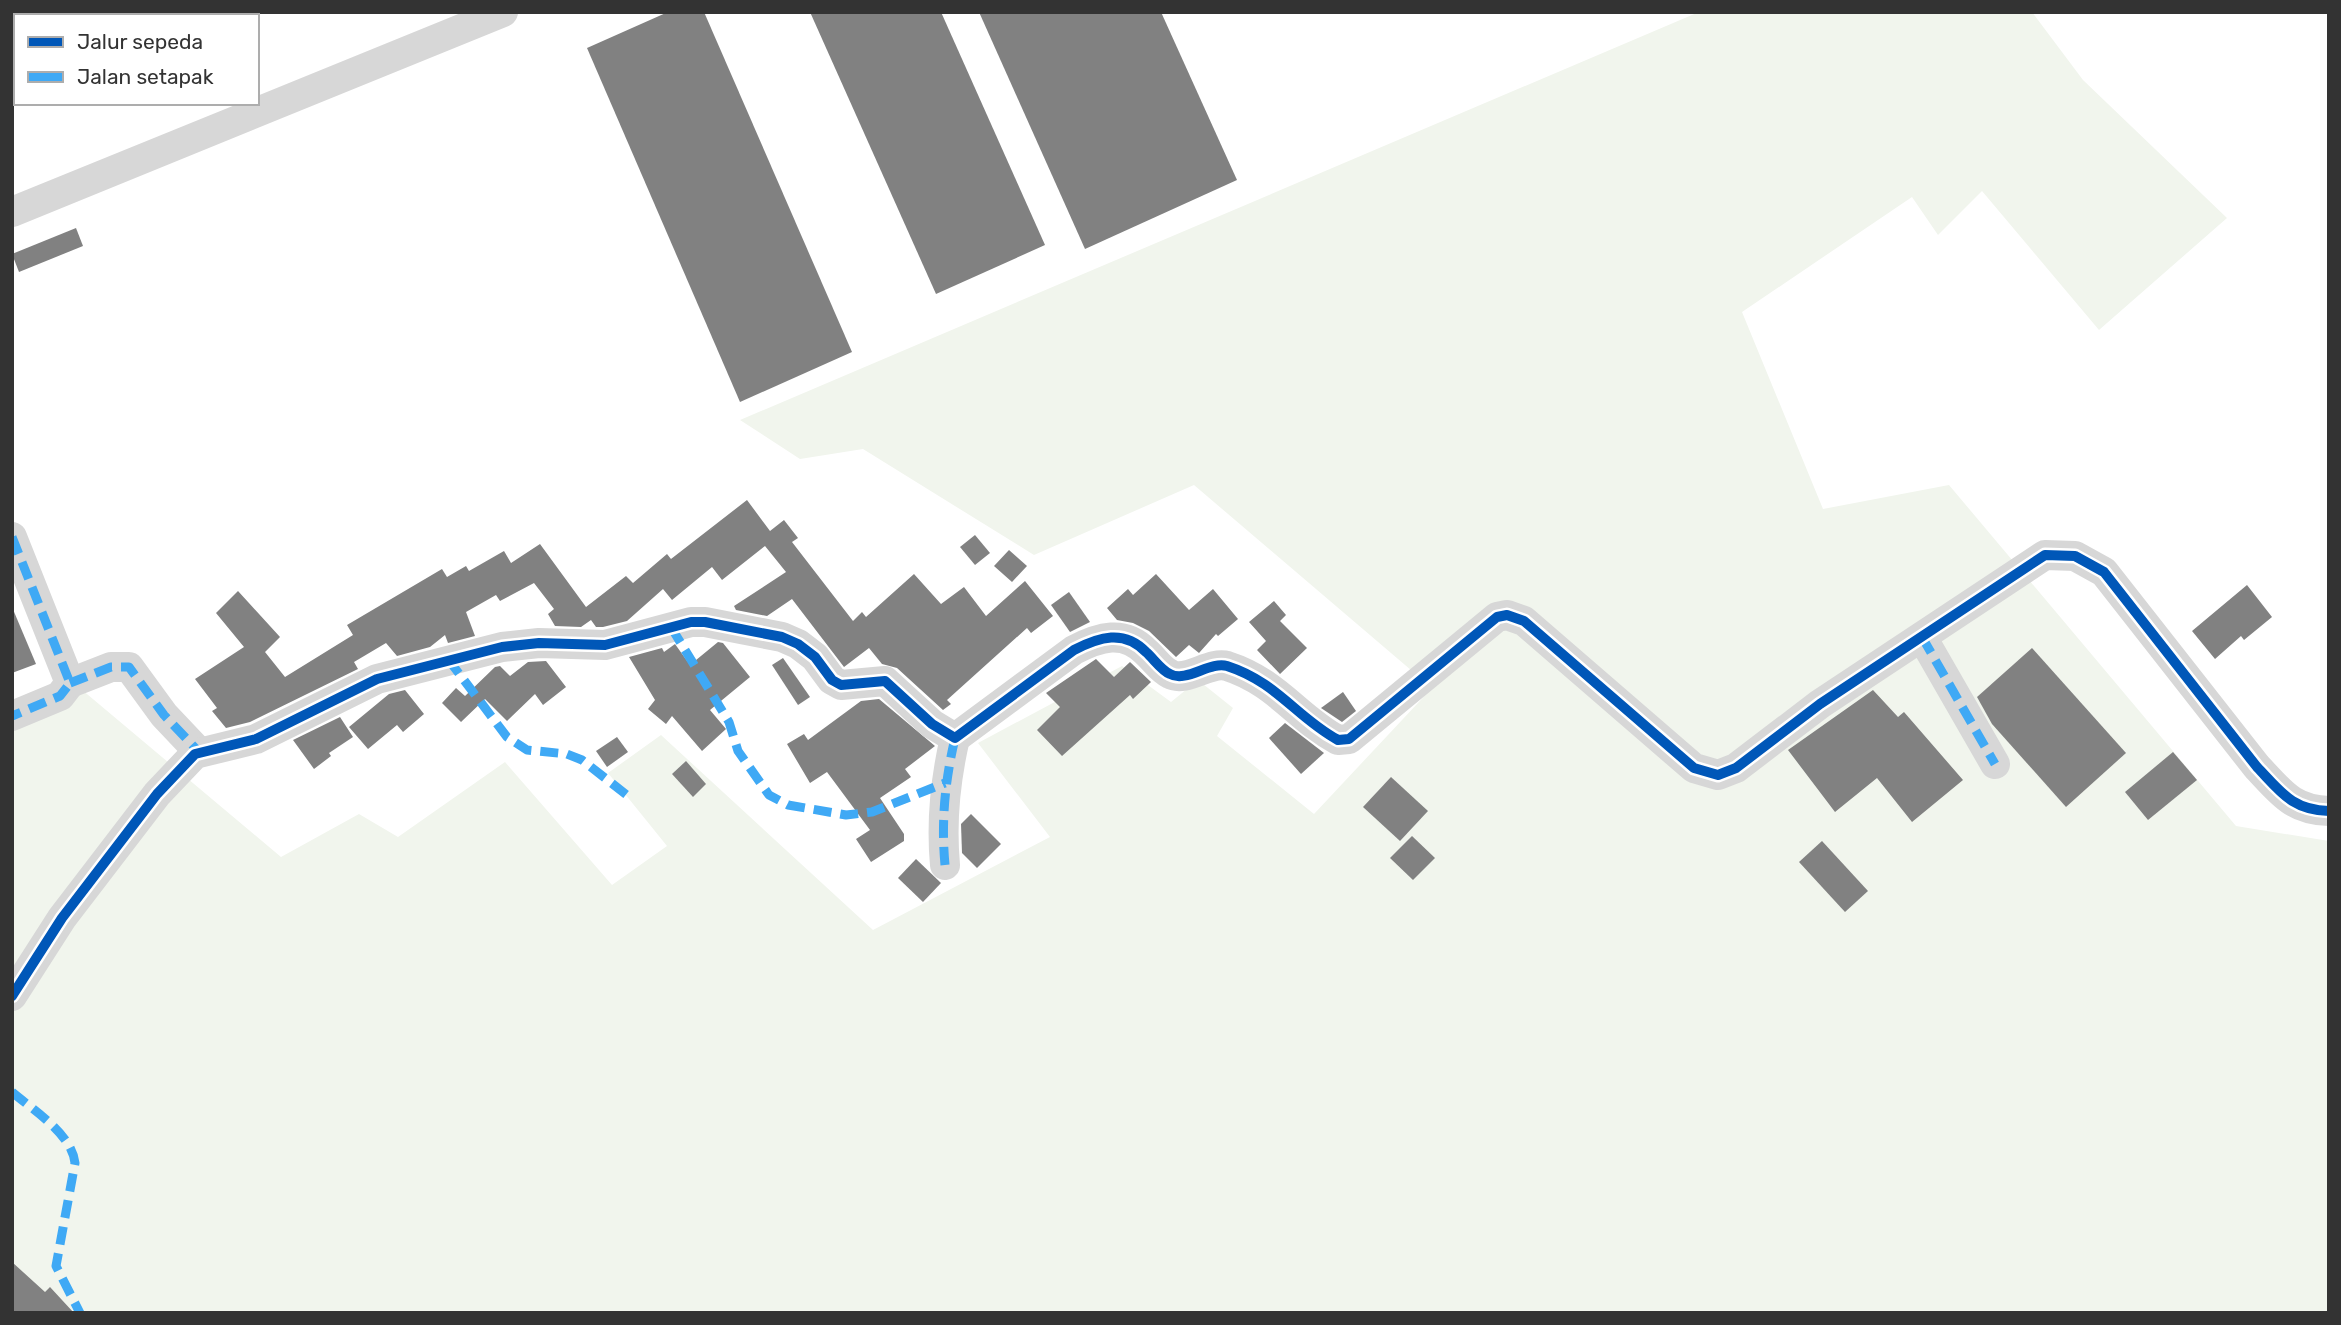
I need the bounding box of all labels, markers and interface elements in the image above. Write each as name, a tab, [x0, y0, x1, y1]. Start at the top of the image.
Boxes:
legend	[14, 14, 259, 105]
text: Jalur sepeda	[77, 29, 203, 54]
text: Jalan setapak	[77, 64, 214, 89]

